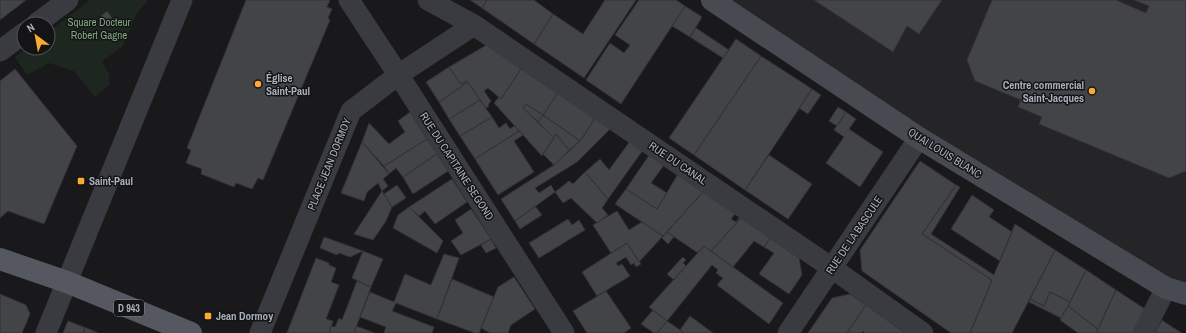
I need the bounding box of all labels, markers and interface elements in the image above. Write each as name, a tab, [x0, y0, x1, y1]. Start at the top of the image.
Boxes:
park label: Square Docteur Robert Gagne	[67, 15, 131, 42]
north arrow	[16, 16, 56, 56]
text: N	[24, 20, 37, 35]
place label: Église Saint-Paul	[266, 71, 310, 98]
place label: Centre commercial Saint-Jacques	[1003, 78, 1084, 105]
marker: Église Saint-Paul	[253, 79, 263, 89]
marker: Centre commercial Saint-Jacques	[1087, 86, 1097, 96]
street label: RUE DU CAPITAINE SEGOND	[417, 109, 497, 223]
street label: PLACE JEAN DORMOY	[304, 116, 354, 212]
street label: QUAI LOUIS BLANC	[906, 125, 985, 182]
street label: RUE DU CANAL	[646, 138, 710, 188]
place label: Saint-Paul	[89, 174, 133, 188]
marker: Saint-Paul	[76, 176, 86, 186]
street label: RUE DE LA BASCULE	[823, 193, 885, 277]
road number: D 943	[114, 300, 144, 316]
place label: Jean Dormoy	[216, 309, 273, 323]
marker: Jean Dormoy	[203, 311, 213, 321]

